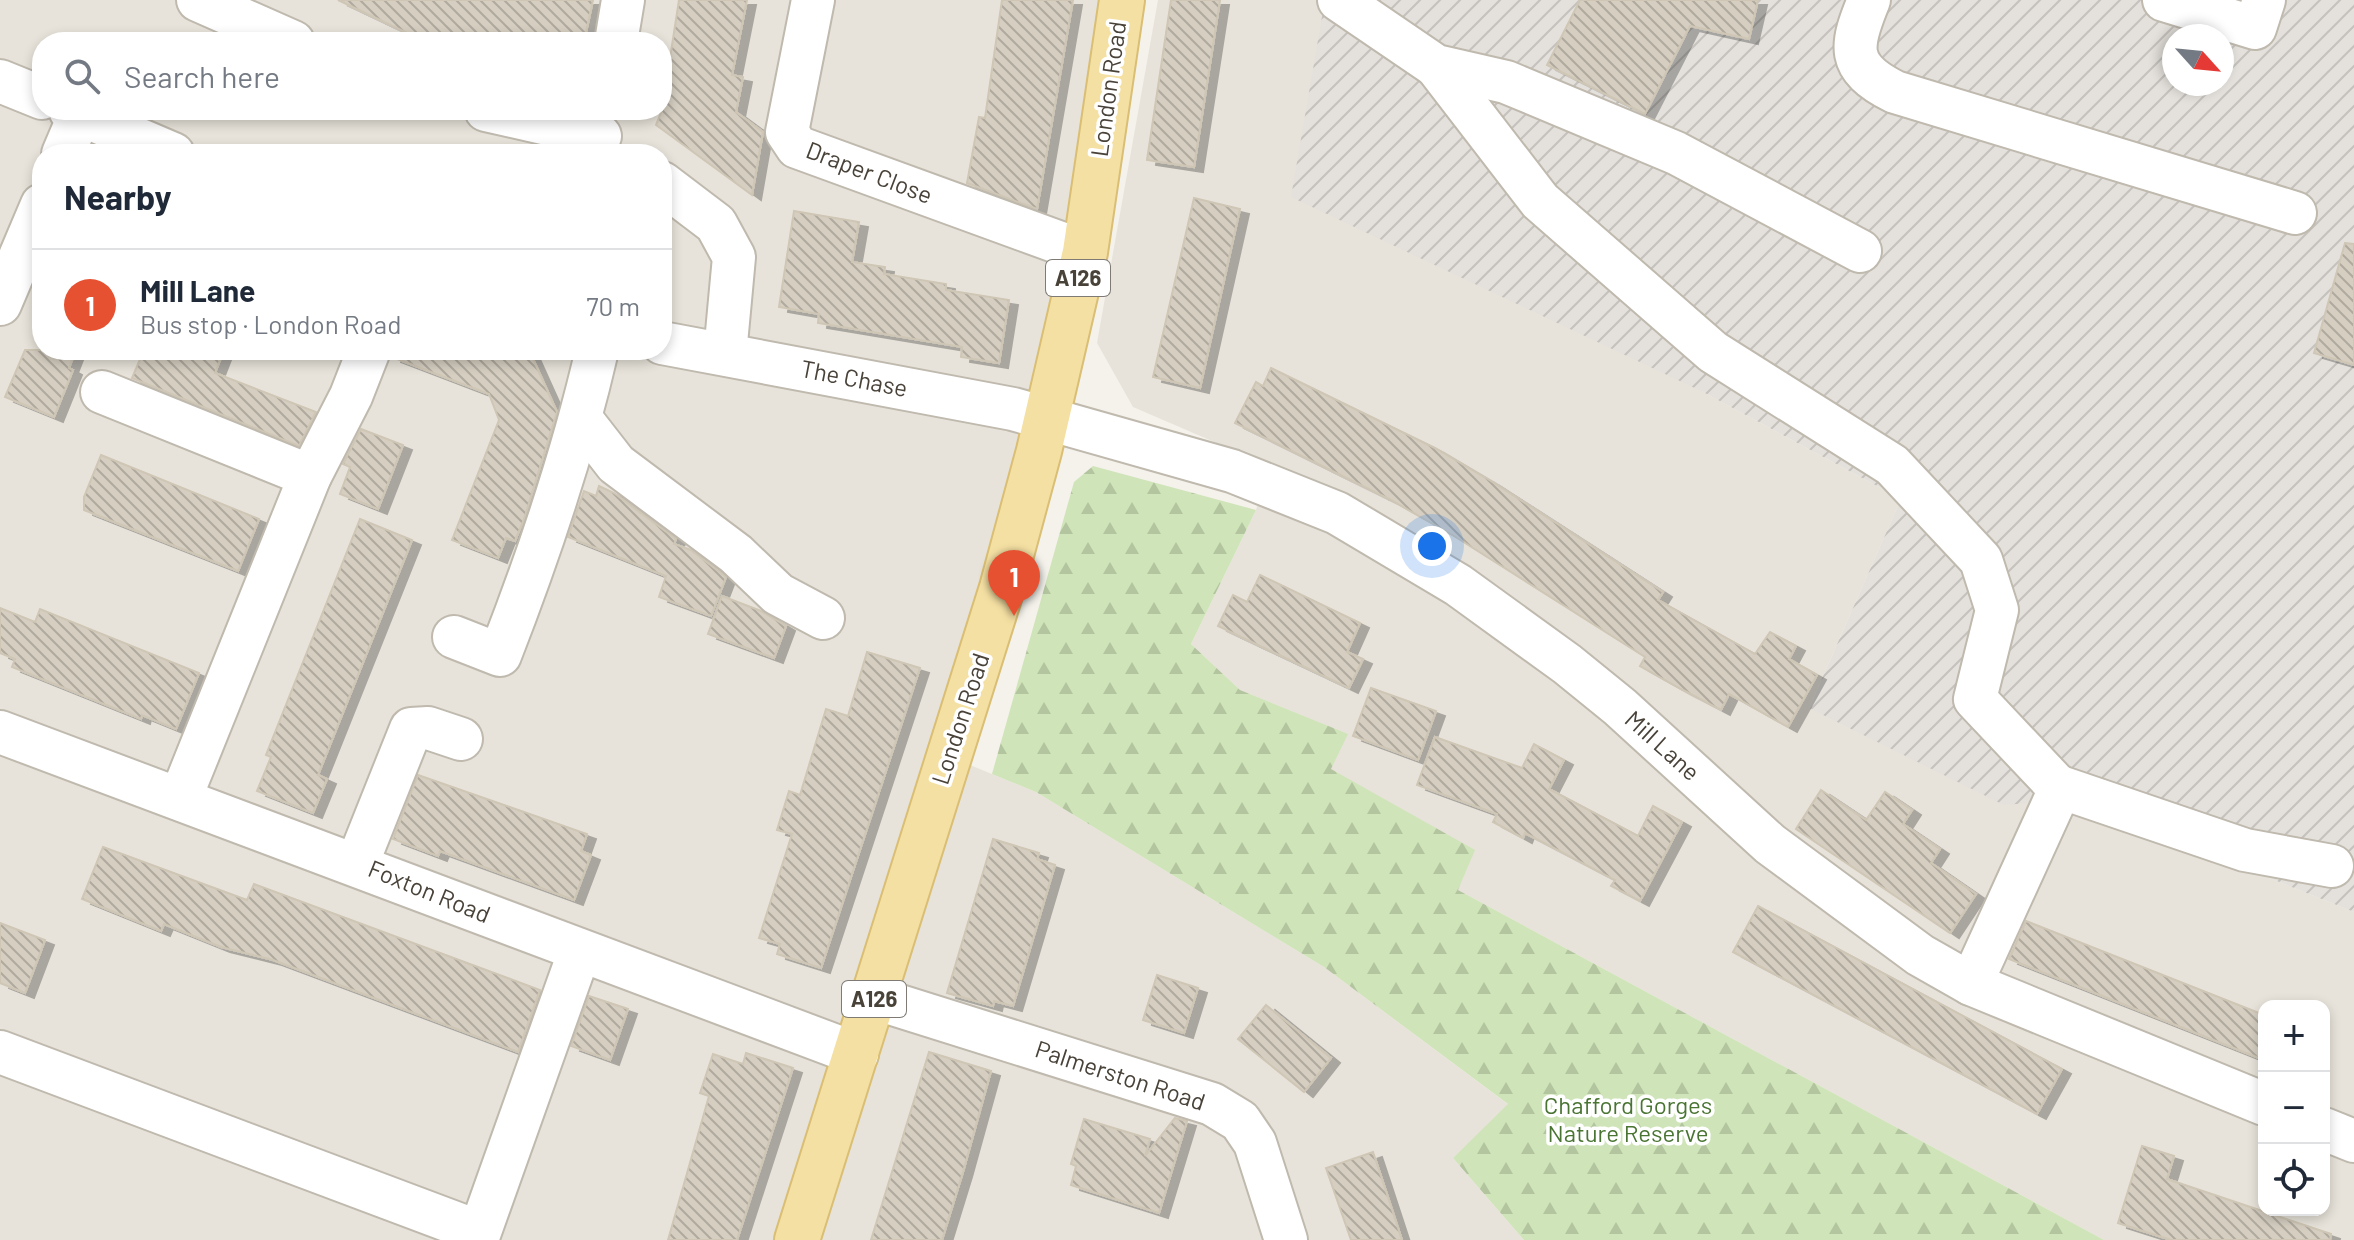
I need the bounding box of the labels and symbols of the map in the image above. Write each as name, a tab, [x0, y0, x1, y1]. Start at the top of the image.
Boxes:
street label: London Road	[1084, 19, 1131, 158]
north arrow	[2162, 24, 2234, 96]
street label: Draper Close	[802, 134, 937, 209]
road number: A126	[1046, 260, 1110, 296]
street label: The Chase	[798, 353, 910, 402]
your location	[1412, 526, 1452, 566]
pin: 1	[988, 550, 1040, 616]
street label: London Road	[925, 649, 994, 788]
street label: Mill Lane	[1620, 704, 1706, 786]
street label: Foxton Road	[364, 853, 495, 928]
road number: A126	[842, 981, 906, 1017]
street label: Palmerston Road	[1032, 1033, 1209, 1116]
park label: Chafford Gorges Nature Reserve	[1544, 1090, 1712, 1147]

